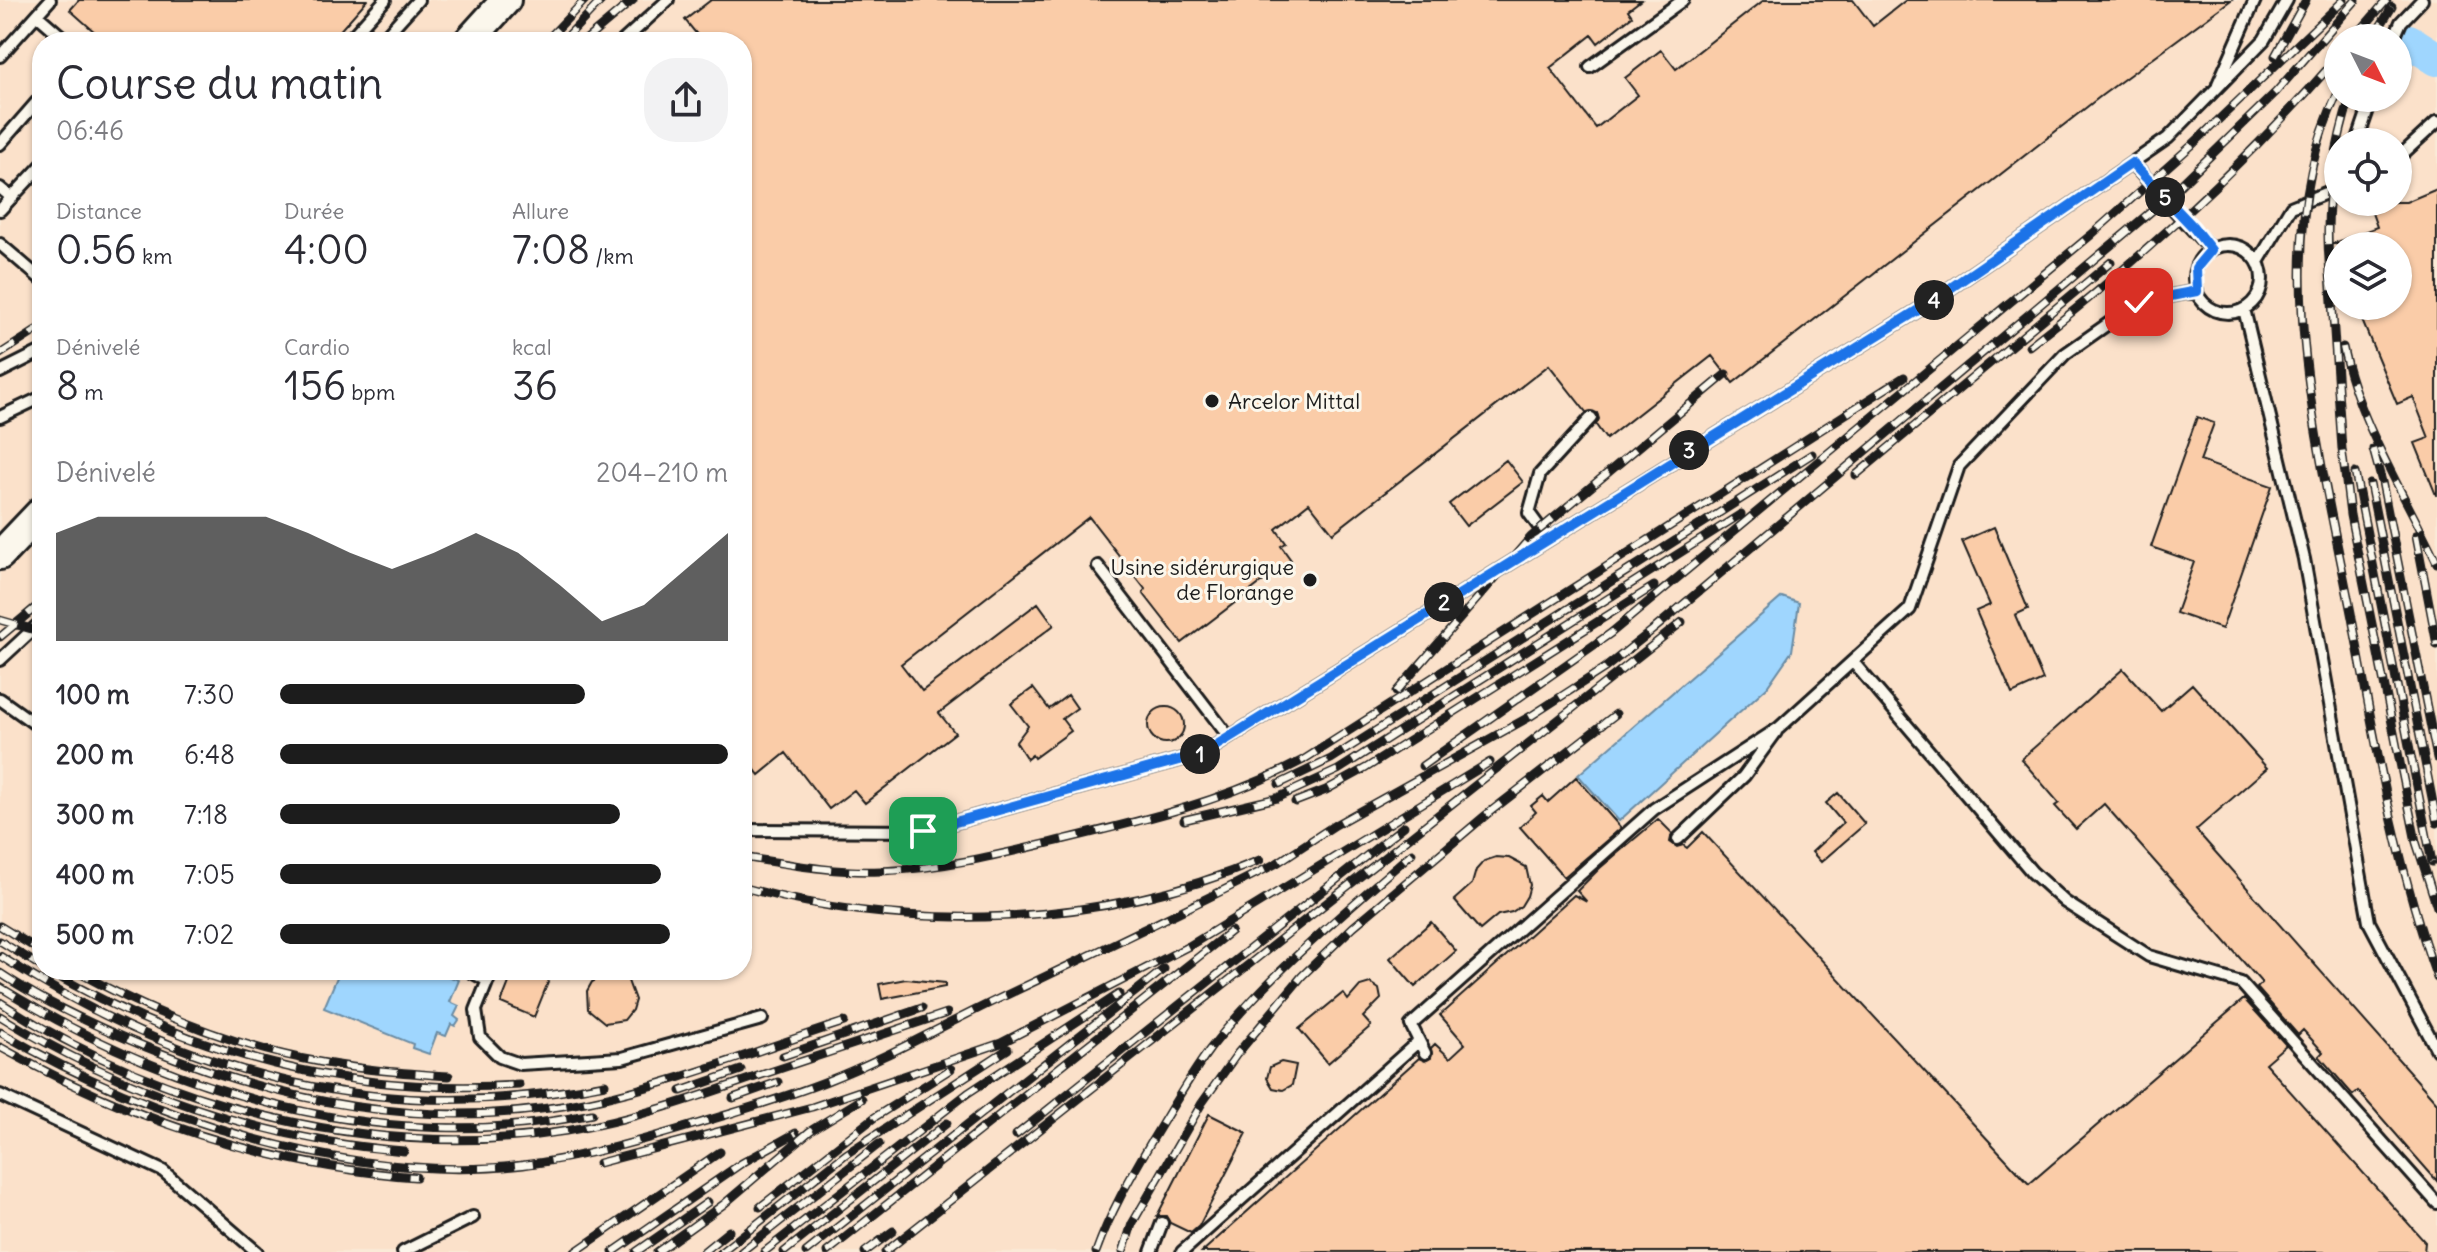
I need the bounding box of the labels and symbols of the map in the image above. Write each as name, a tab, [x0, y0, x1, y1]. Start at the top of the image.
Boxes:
north arrow	[2324, 24, 2412, 112]
pin: 5	[2145, 177, 2185, 217]
pin	[2105, 268, 2173, 336]
pin: 4	[1914, 280, 1954, 320]
place label: Arcelor Mittal	[1228, 387, 1360, 415]
marker: Arcelor Mittal	[1203, 392, 1221, 410]
pin: 3	[1669, 430, 1709, 470]
place label: Usine sidérurgique de Florange	[1110, 553, 1294, 606]
marker: Usine sidérurgique de Florange	[1301, 571, 1319, 589]
pin: 2	[1424, 582, 1464, 622]
pin: 1	[1180, 734, 1220, 774]
pin	[889, 797, 957, 865]

